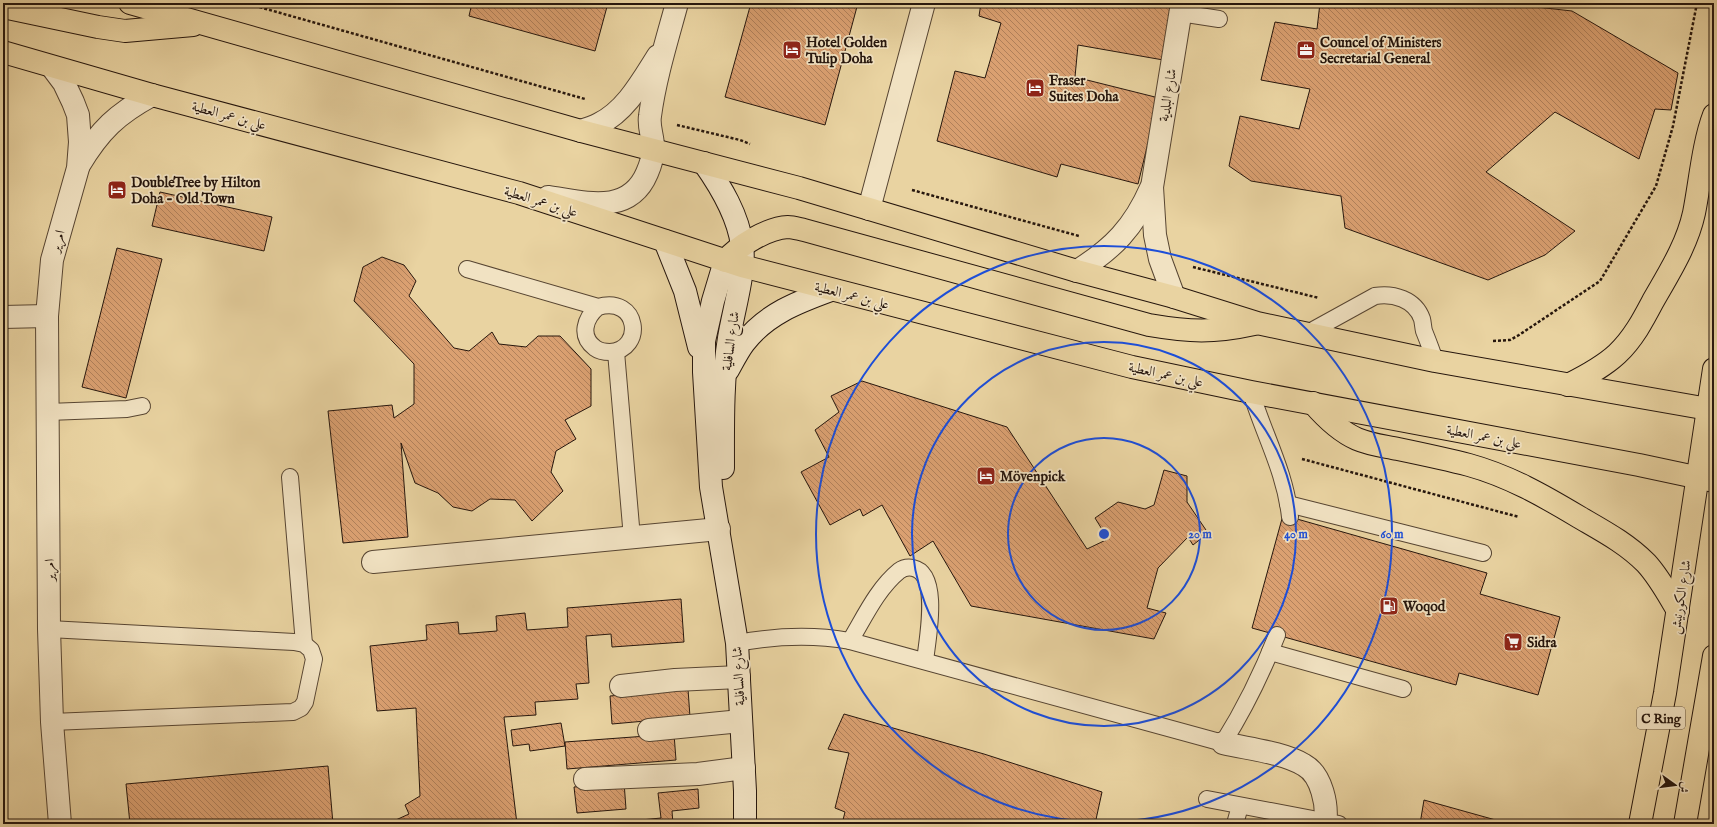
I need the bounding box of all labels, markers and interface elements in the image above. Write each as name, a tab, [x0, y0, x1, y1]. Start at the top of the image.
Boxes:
place label: Hotel Golden Tulip Doha	[805, 34, 888, 68]
place label: Councel of Ministers Secretarial General	[1320, 34, 1442, 68]
hotel icon: Hotel Golden Tulip Doha	[781, 39, 803, 61]
office icon: Councel of Ministers Secretarial General	[1295, 39, 1317, 61]
street label: شارع البلدية	[1155, 67, 1183, 123]
place label: Fraser Suites Doha	[1049, 72, 1120, 106]
hotel icon: Fraser Suites Doha	[1024, 77, 1046, 99]
street label: علي بن عمر العطية	[189, 97, 268, 137]
place label: DoubleTree by Hilton Doha - Old Town	[131, 174, 261, 208]
hotel icon: DoubleTree by Hilton Doha - Old Town	[106, 179, 128, 201]
street label: علي بن عمر العطية	[501, 182, 580, 225]
street label: امرير	[46, 228, 70, 256]
street label: علي بن عمر العطية	[812, 278, 891, 317]
street label: شارع السافلية	[718, 310, 746, 372]
street label: علي بن عمر العطية	[1126, 358, 1205, 395]
street label: علي بن عمر العطية	[1444, 421, 1523, 456]
hotel icon: Mövenpick	[975, 465, 997, 487]
place label: Mövenpick	[1000, 468, 1066, 486]
centre of rings	[1097, 527, 1111, 541]
text: 20 m	[1188, 527, 1212, 542]
text: 40 m	[1284, 527, 1309, 542]
text: 60 m	[1381, 527, 1404, 542]
street label: امرير	[41, 559, 59, 583]
street label: شارع الكورنيش	[1666, 559, 1698, 636]
fuel station icon: Woqod	[1378, 595, 1400, 617]
place label: Woqod	[1402, 598, 1446, 616]
supermarket icon: Sidra	[1502, 631, 1524, 653]
place label: Sidra	[1527, 634, 1557, 652]
street label: شارع السافلية	[728, 646, 752, 706]
road number: C Ring	[1637, 707, 1685, 729]
north arrow	[1655, 765, 1695, 805]
text: ش	[1676, 780, 1692, 794]

